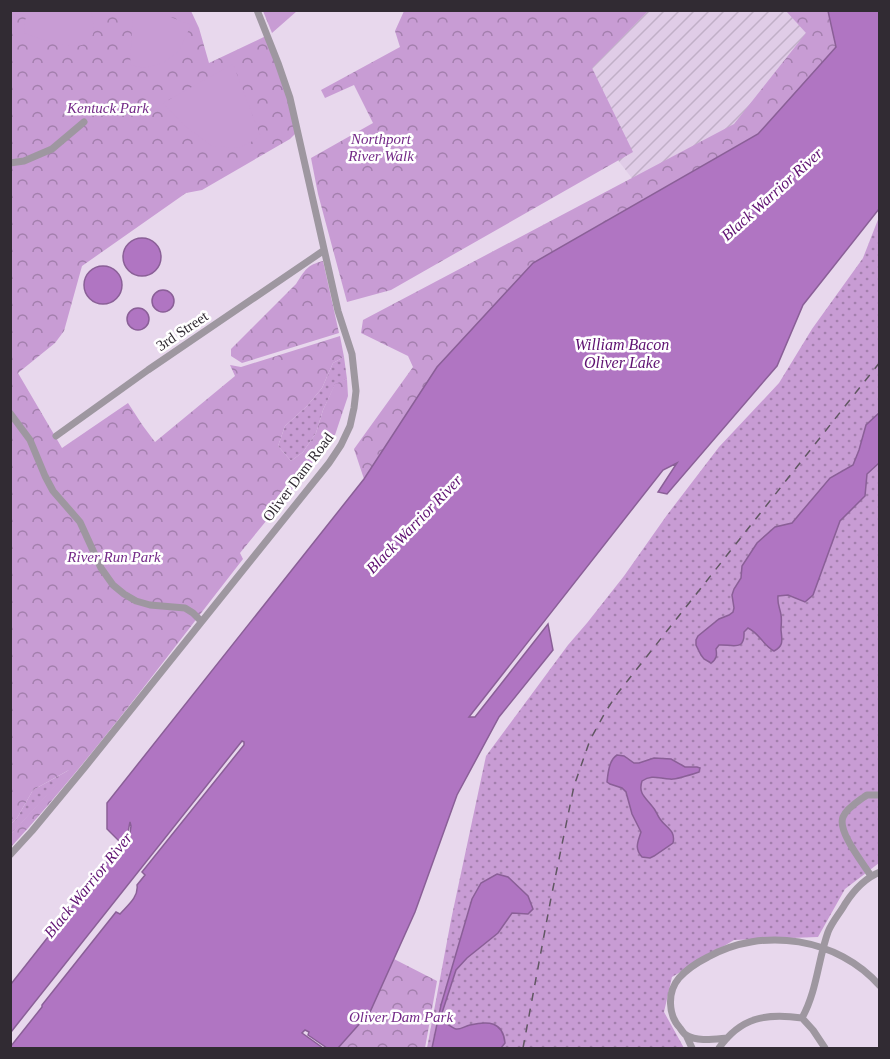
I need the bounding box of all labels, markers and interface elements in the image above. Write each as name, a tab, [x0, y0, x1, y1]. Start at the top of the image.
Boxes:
park label: Kentuck Park	[66, 100, 149, 116]
park label: Northport River Walk	[347, 131, 414, 164]
water label: Black Warrior River	[718, 144, 827, 244]
street label: 3rd Street	[153, 307, 212, 354]
water label: William Bacon Oliver Lake	[575, 336, 669, 371]
street label: Oliver Dam Road	[260, 429, 337, 524]
water label: Black Warrior River	[363, 471, 466, 577]
park label: River Run Park	[66, 549, 161, 565]
water label: Black Warrior River	[40, 829, 136, 941]
park label: Oliver Dam Park	[349, 1009, 453, 1025]

